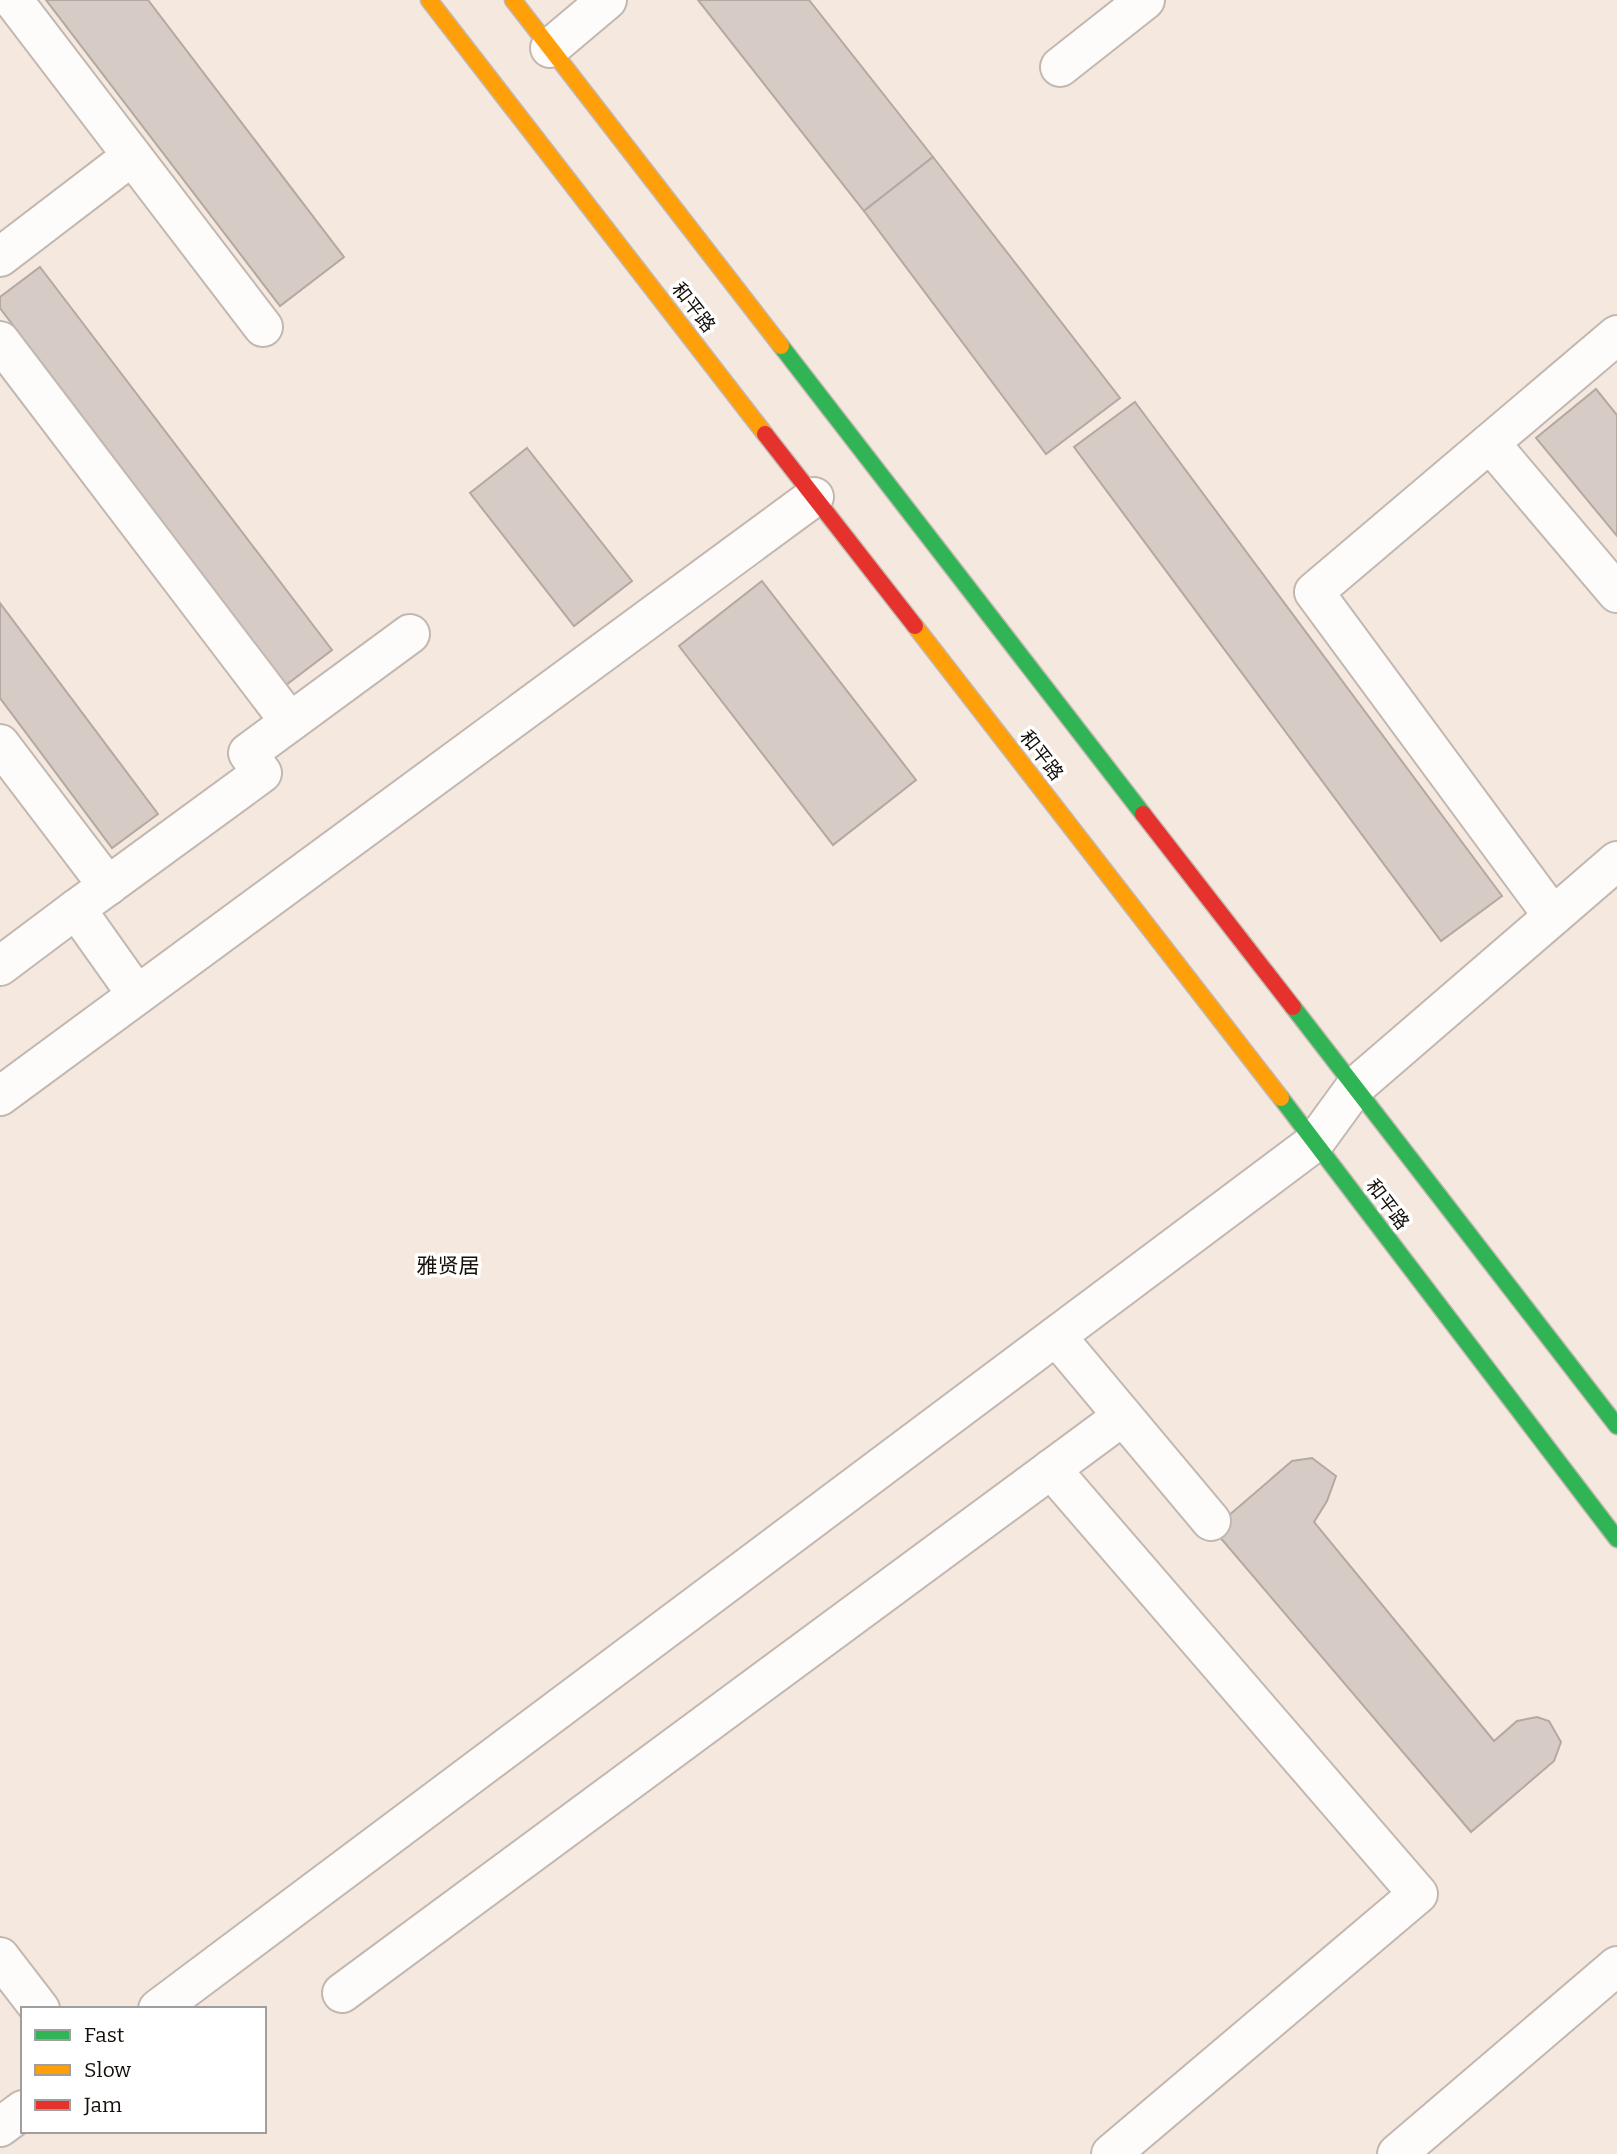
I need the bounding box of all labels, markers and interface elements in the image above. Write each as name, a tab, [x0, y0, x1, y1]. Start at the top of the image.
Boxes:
street label: 和平路	[667, 278, 720, 337]
street label: 和平路	[1015, 726, 1068, 785]
street label: 和平路	[1361, 1175, 1414, 1234]
district label: 雅贤居	[417, 1253, 480, 1279]
legend	[21, 2007, 266, 2133]
text: Fast	[84, 2022, 125, 2048]
text: Slow	[84, 2057, 131, 2083]
text: Jam	[83, 2092, 122, 2118]

